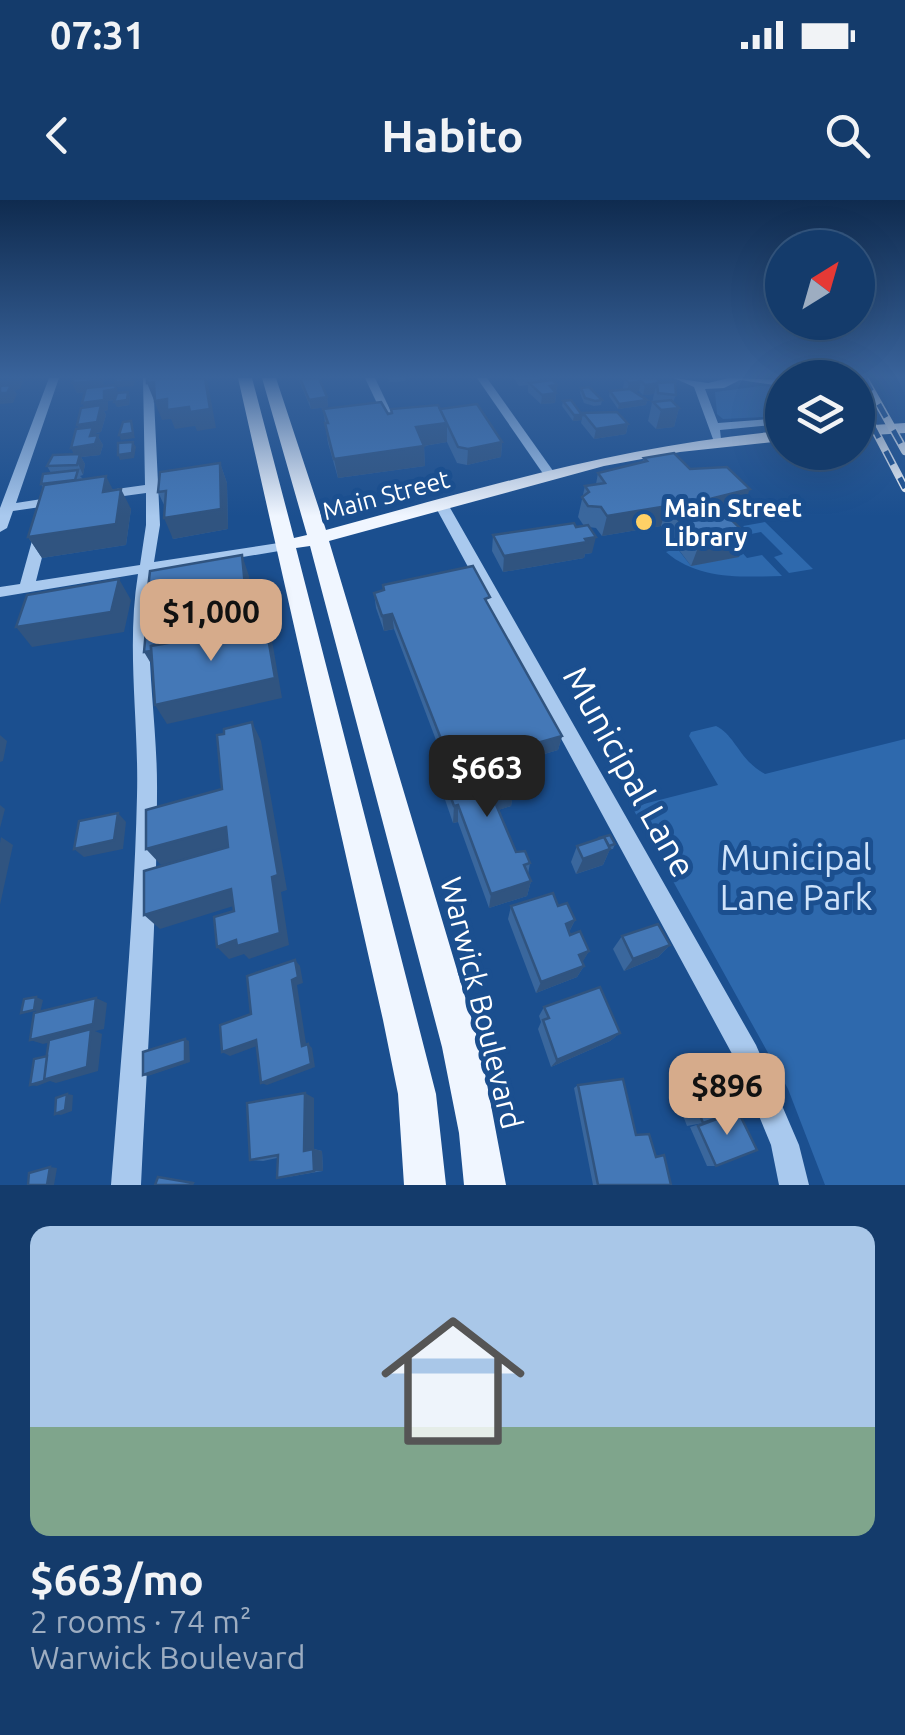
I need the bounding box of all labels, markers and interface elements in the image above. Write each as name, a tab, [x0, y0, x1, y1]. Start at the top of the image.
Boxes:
text: 07:31	[50, 14, 145, 56]
icon: back	[30, 108, 85, 163]
icon: search	[820, 108, 875, 163]
text: Habito	[381, 110, 524, 161]
north arrow	[765, 230, 875, 340]
map controls	[765, 230, 875, 470]
button: layers	[765, 360, 875, 470]
street label: Main Street	[319, 465, 453, 525]
place label: Main Street Library	[664, 494, 802, 551]
marker: Main Street Library	[633, 511, 655, 533]
pin: $1,000	[130, 579, 292, 664]
text: $1,000	[162, 593, 260, 629]
street label: Municipal Lane	[556, 659, 704, 884]
pin: $663	[428, 735, 546, 820]
text: $663	[451, 749, 523, 785]
park label: Municipal Lane Park	[720, 837, 873, 917]
street label: Warwick Boulevard	[434, 873, 530, 1132]
pin: $896	[668, 1053, 786, 1138]
text: $896	[691, 1067, 763, 1103]
icon: home	[363, 1291, 543, 1471]
text: $663/mo	[30, 1556, 204, 1603]
text: 2 rooms · 74 m²	[30, 1603, 251, 1639]
text: Warwick Boulevard	[30, 1639, 305, 1675]

